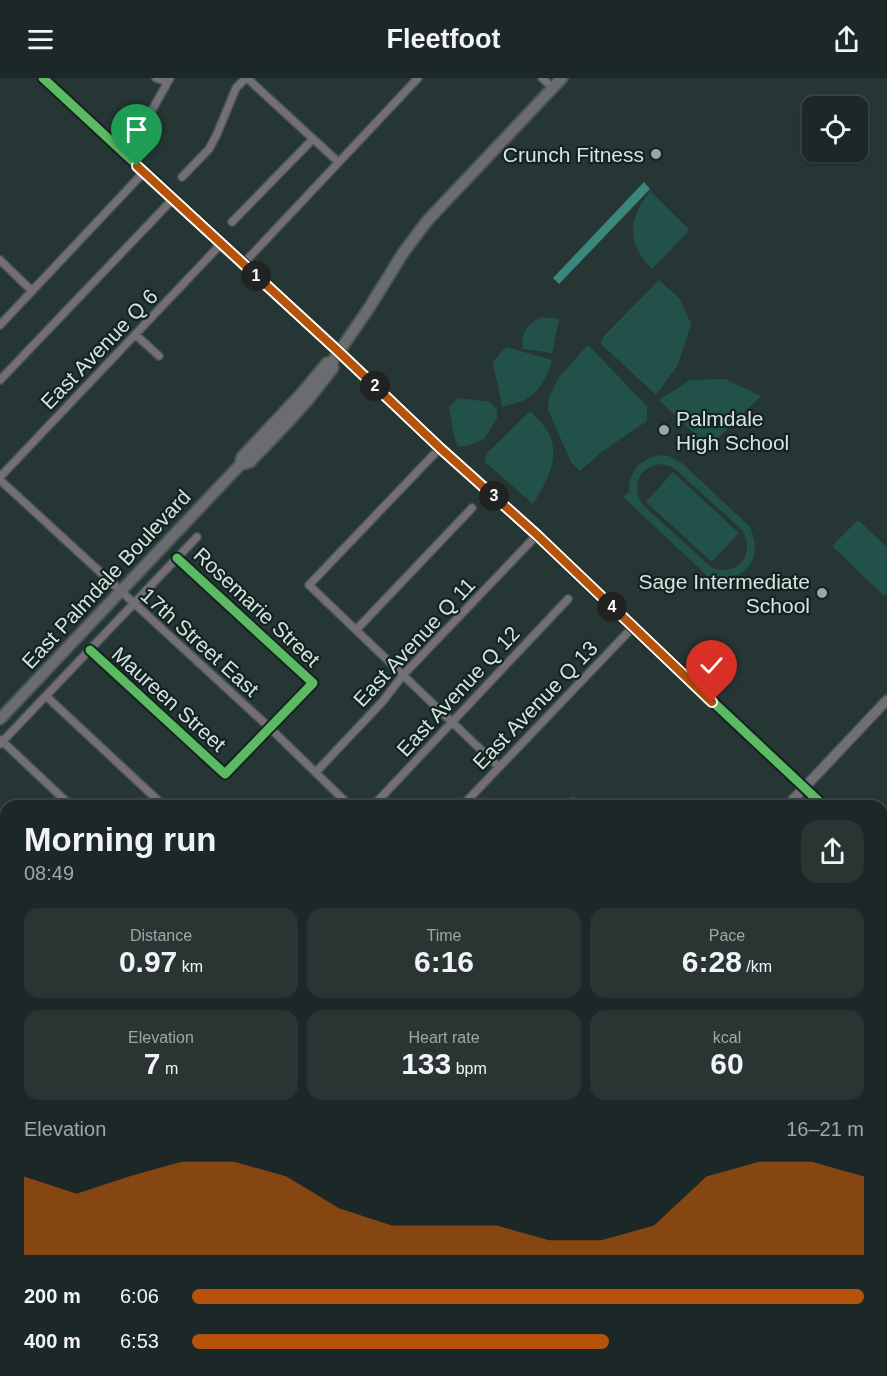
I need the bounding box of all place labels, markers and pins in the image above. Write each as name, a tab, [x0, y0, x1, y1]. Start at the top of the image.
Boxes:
pin	[111, 104, 162, 166]
place label: Crunch Fitness	[503, 143, 644, 166]
marker: Crunch Fitness	[649, 147, 663, 161]
pin: 1	[241, 261, 271, 291]
pin: 2	[360, 371, 390, 401]
place label: Palmdale High School	[676, 407, 789, 454]
marker: Palmdale High School	[657, 423, 671, 437]
pin: 3	[479, 481, 509, 511]
place label: Sage Intermediate School	[638, 570, 810, 617]
marker: Sage Intermediate School	[815, 586, 829, 600]
pin: 4	[597, 592, 627, 622]
pin	[686, 640, 737, 702]

